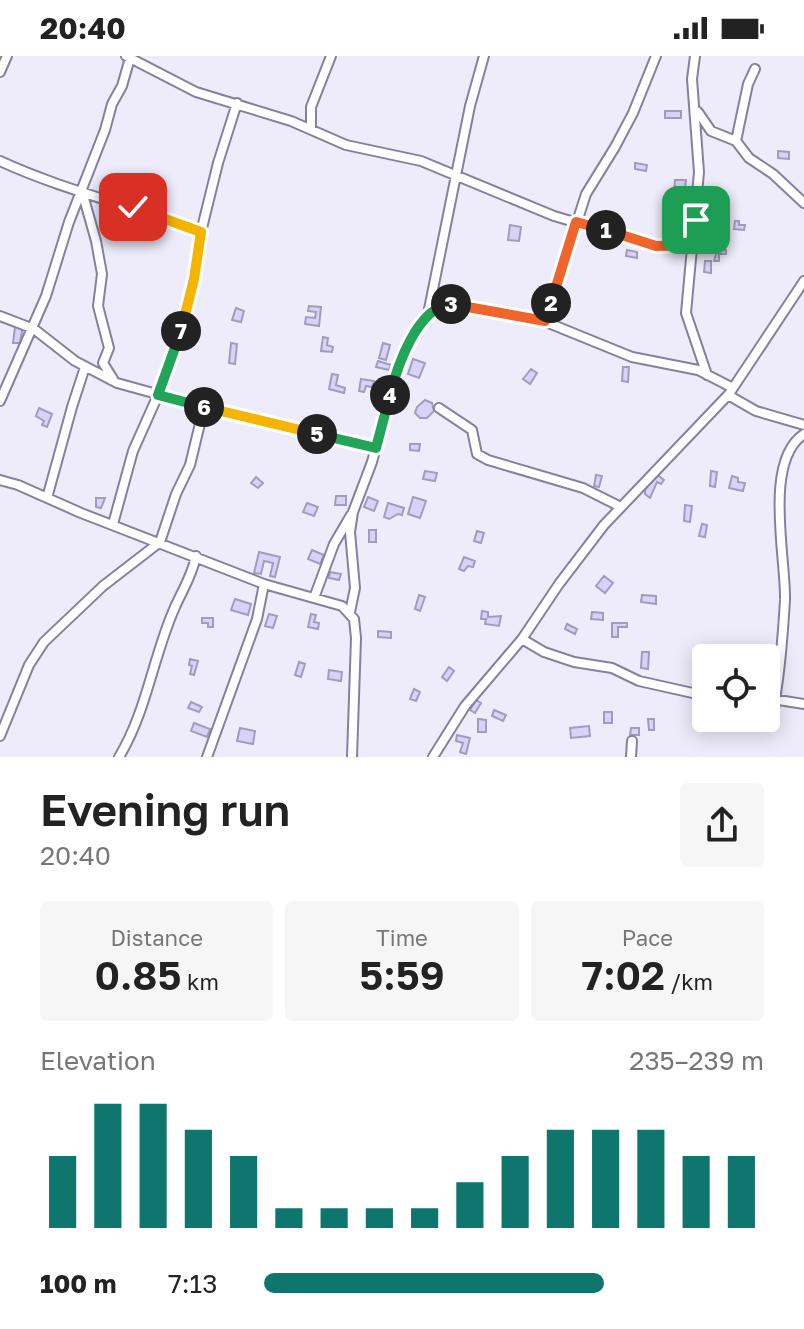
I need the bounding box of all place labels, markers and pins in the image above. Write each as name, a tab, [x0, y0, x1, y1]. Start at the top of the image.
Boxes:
pin	[99, 173, 167, 241]
pin	[662, 186, 730, 254]
pin: 1	[586, 210, 626, 250]
pin: 2	[531, 283, 571, 323]
pin: 3	[431, 284, 471, 324]
pin: 7	[161, 311, 201, 351]
pin: 4	[370, 375, 410, 415]
pin: 6	[184, 387, 224, 427]
pin: 5	[297, 414, 337, 454]

